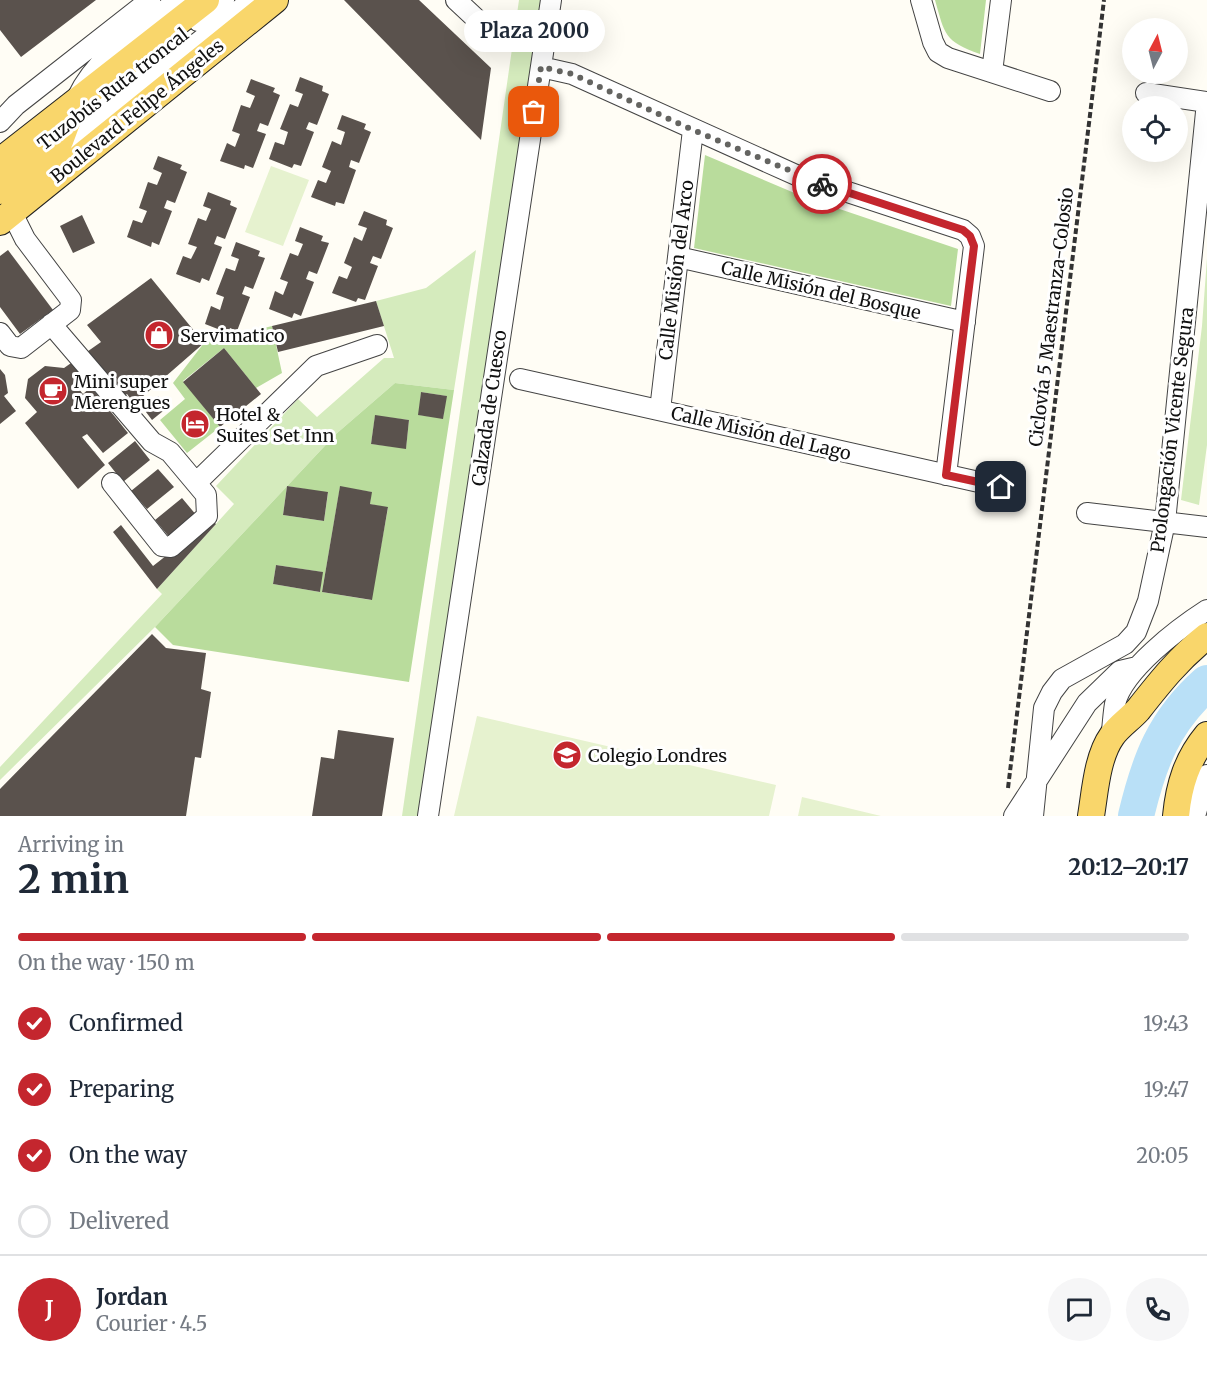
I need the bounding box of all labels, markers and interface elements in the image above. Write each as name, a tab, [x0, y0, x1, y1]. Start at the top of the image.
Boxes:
callout: Plaza 2000	[464, 10, 604, 52]
text: Plaza 2000	[480, 18, 589, 43]
north arrow	[1122, 18, 1188, 84]
map controls	[1122, 18, 1188, 162]
street label: Tuzobús Ruta troncal	[33, 23, 193, 155]
street label: Boulevard Felipe Ángeles	[46, 34, 228, 188]
pin	[508, 86, 559, 137]
icon: bag	[517, 95, 550, 128]
button: locate	[1122, 96, 1188, 162]
courier	[792, 154, 852, 214]
icon: bike	[806, 168, 839, 201]
street label: Calle Misión del Arco	[654, 179, 698, 361]
street label: Ciclovía 5 Maestranza-Colosio	[1024, 186, 1078, 448]
street label: Calle Misión del Bosque	[719, 256, 923, 324]
street label: Prolongación Vicente Segura	[1146, 305, 1199, 554]
shop icon: Servimatico	[143, 319, 175, 351]
place label: Servimatico	[180, 324, 285, 347]
street label: Calzada de Cuesco	[467, 328, 511, 488]
place label: Mini super Merengues	[74, 370, 171, 414]
cafe icon: Mini super Merengues	[37, 375, 69, 407]
street label: Calle Misión del Lago	[669, 401, 853, 465]
place label: Hotel & Suites Set Inn	[216, 403, 335, 447]
hotel icon: Hotel & Suites Set Inn	[179, 408, 211, 440]
pin	[975, 461, 1026, 512]
icon: home	[984, 470, 1017, 503]
school or university icon: Colegio Londres	[551, 739, 583, 771]
place label: Colegio Londres	[588, 744, 727, 767]
text: Arriving in	[18, 832, 124, 857]
text: 20:12–20:17	[1068, 853, 1189, 881]
text: 2 min	[18, 855, 129, 904]
text: On the way · 150 m	[18, 950, 195, 975]
icon: check	[18, 1007, 51, 1040]
text: Confirmed	[69, 1009, 183, 1037]
text: 19:43	[1143, 1011, 1189, 1036]
icon: check	[18, 1073, 51, 1106]
text: Preparing	[69, 1075, 174, 1103]
text: 19:47	[1144, 1077, 1189, 1102]
icon: check	[18, 1139, 51, 1172]
text: On the way	[69, 1141, 187, 1169]
text: 20:05	[1136, 1143, 1189, 1168]
text: Delivered	[69, 1207, 169, 1235]
button: chat	[1048, 1278, 1111, 1341]
button: phone	[1126, 1278, 1189, 1341]
text: Jordan	[96, 1283, 168, 1311]
text: J	[45, 1295, 54, 1323]
text: Courier · 4.5	[96, 1311, 208, 1336]

